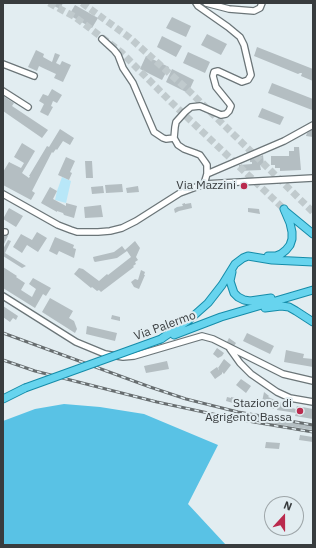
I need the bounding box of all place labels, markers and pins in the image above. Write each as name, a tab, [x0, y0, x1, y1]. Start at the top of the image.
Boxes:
place label: Via Mazzini	[176, 179, 236, 193]
marker: Via Mazzini	[239, 181, 249, 191]
place label: Stazione di Agrigento Bassa	[205, 397, 292, 425]
marker: Stazione di Agrigento Bassa	[295, 406, 305, 416]

